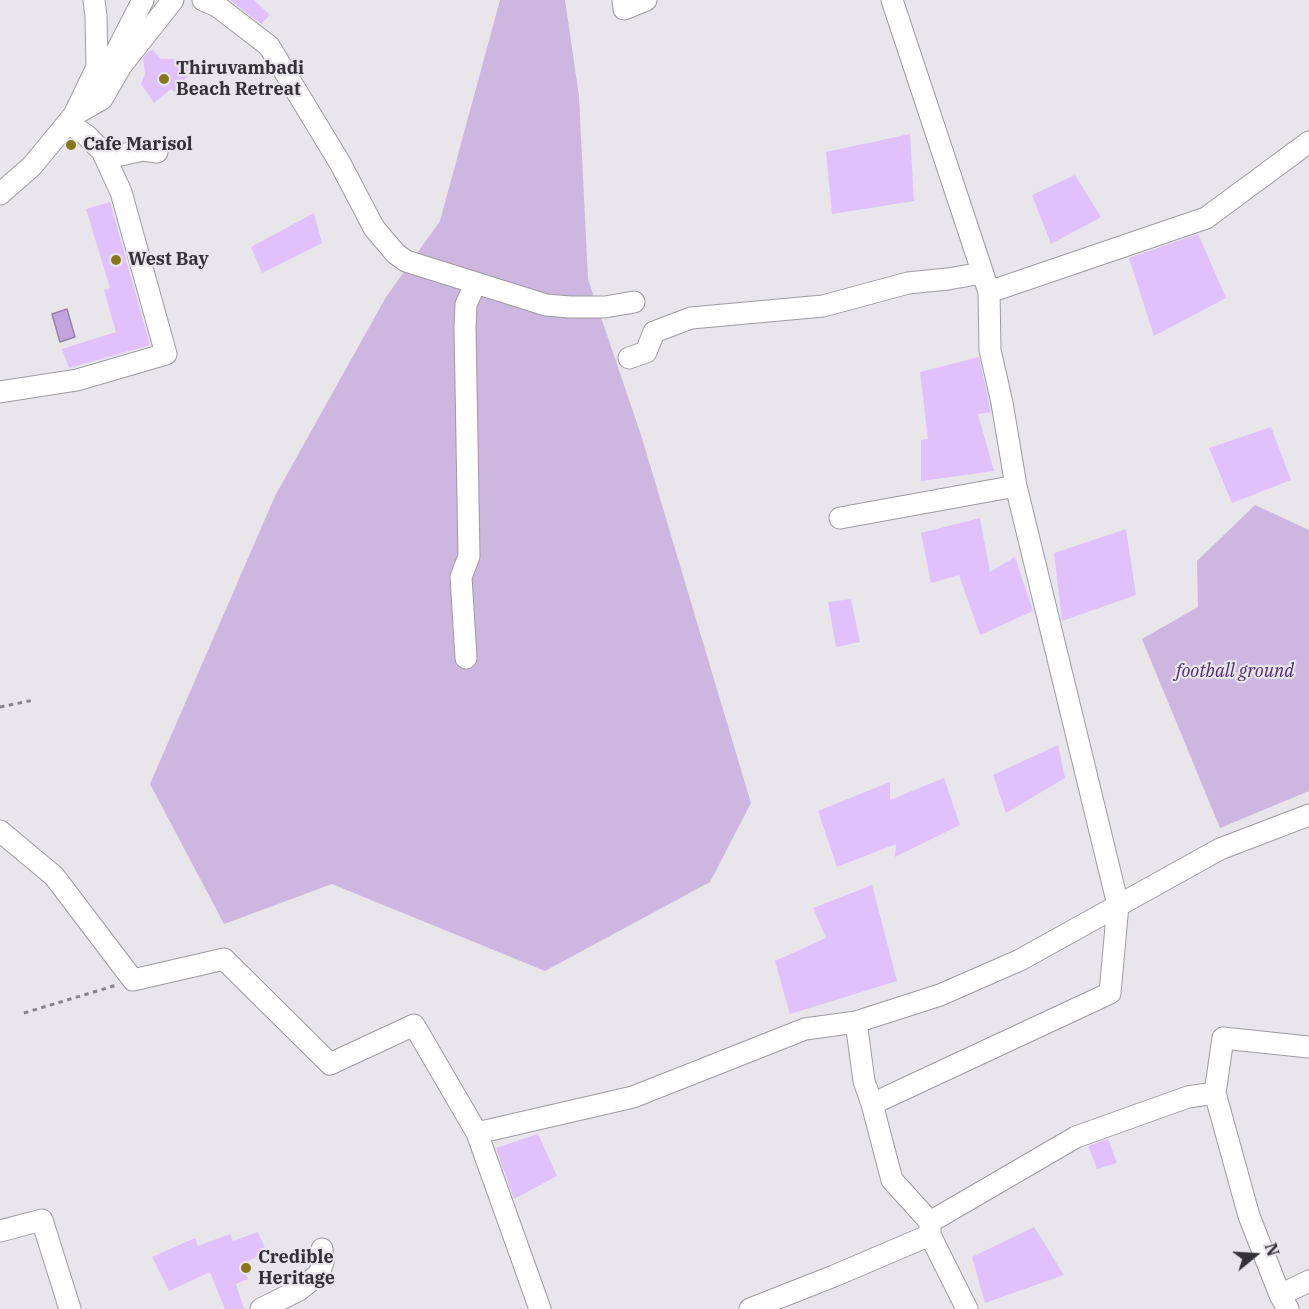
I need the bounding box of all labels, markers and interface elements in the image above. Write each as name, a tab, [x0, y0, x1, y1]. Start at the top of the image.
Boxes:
place label: Thiruvambadi Beach Retreat	[176, 58, 304, 100]
marker: Thiruvambadi Beach Retreat	[157, 72, 171, 86]
place label: Cafe Marisol	[83, 134, 193, 156]
marker: Cafe Marisol	[64, 138, 78, 152]
place label: West Bay	[128, 249, 209, 271]
marker: West Bay	[109, 253, 123, 267]
park label: football ground	[1176, 661, 1294, 683]
north arrow	[1225, 1225, 1285, 1285]
text: N	[1261, 1240, 1284, 1259]
place label: Credible Heritage	[258, 1247, 335, 1290]
marker: Credible Heritage	[239, 1261, 253, 1275]

